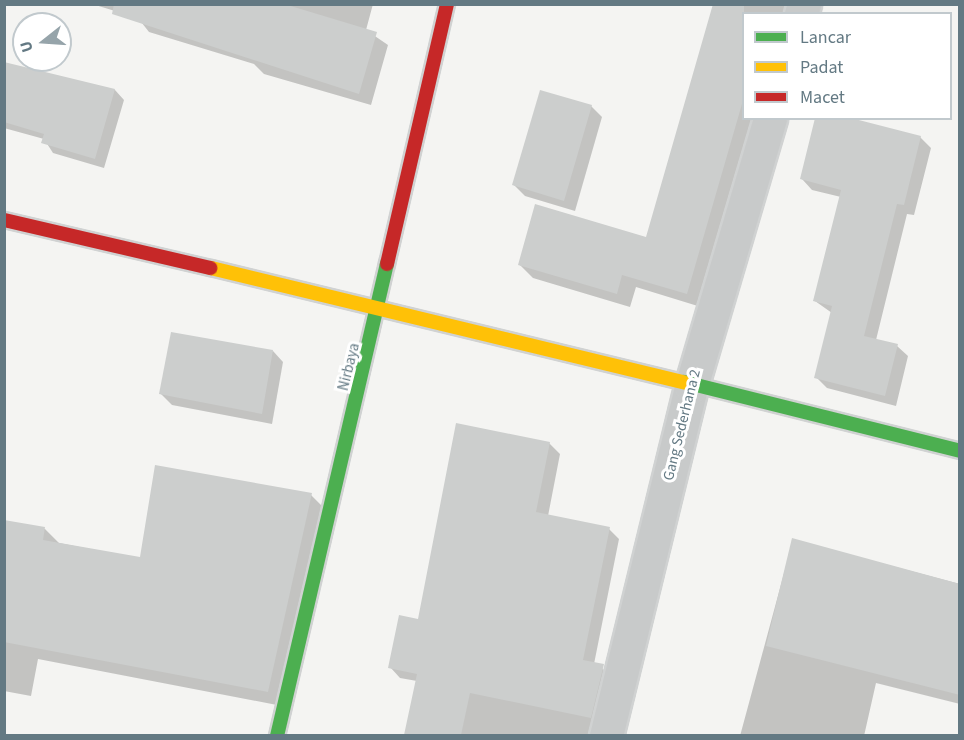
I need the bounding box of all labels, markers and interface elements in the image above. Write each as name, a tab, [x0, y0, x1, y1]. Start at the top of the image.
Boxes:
north arrow	[12, 12, 72, 72]
legend	[742, 12, 952, 120]
text: Lancar	[800, 25, 851, 50]
text: U	[15, 38, 39, 55]
text: Padat	[800, 55, 843, 80]
text: Macet	[800, 85, 845, 110]
street label: Nirbaya	[334, 341, 364, 393]
street label: Gang Sederhana 2	[659, 368, 705, 482]

